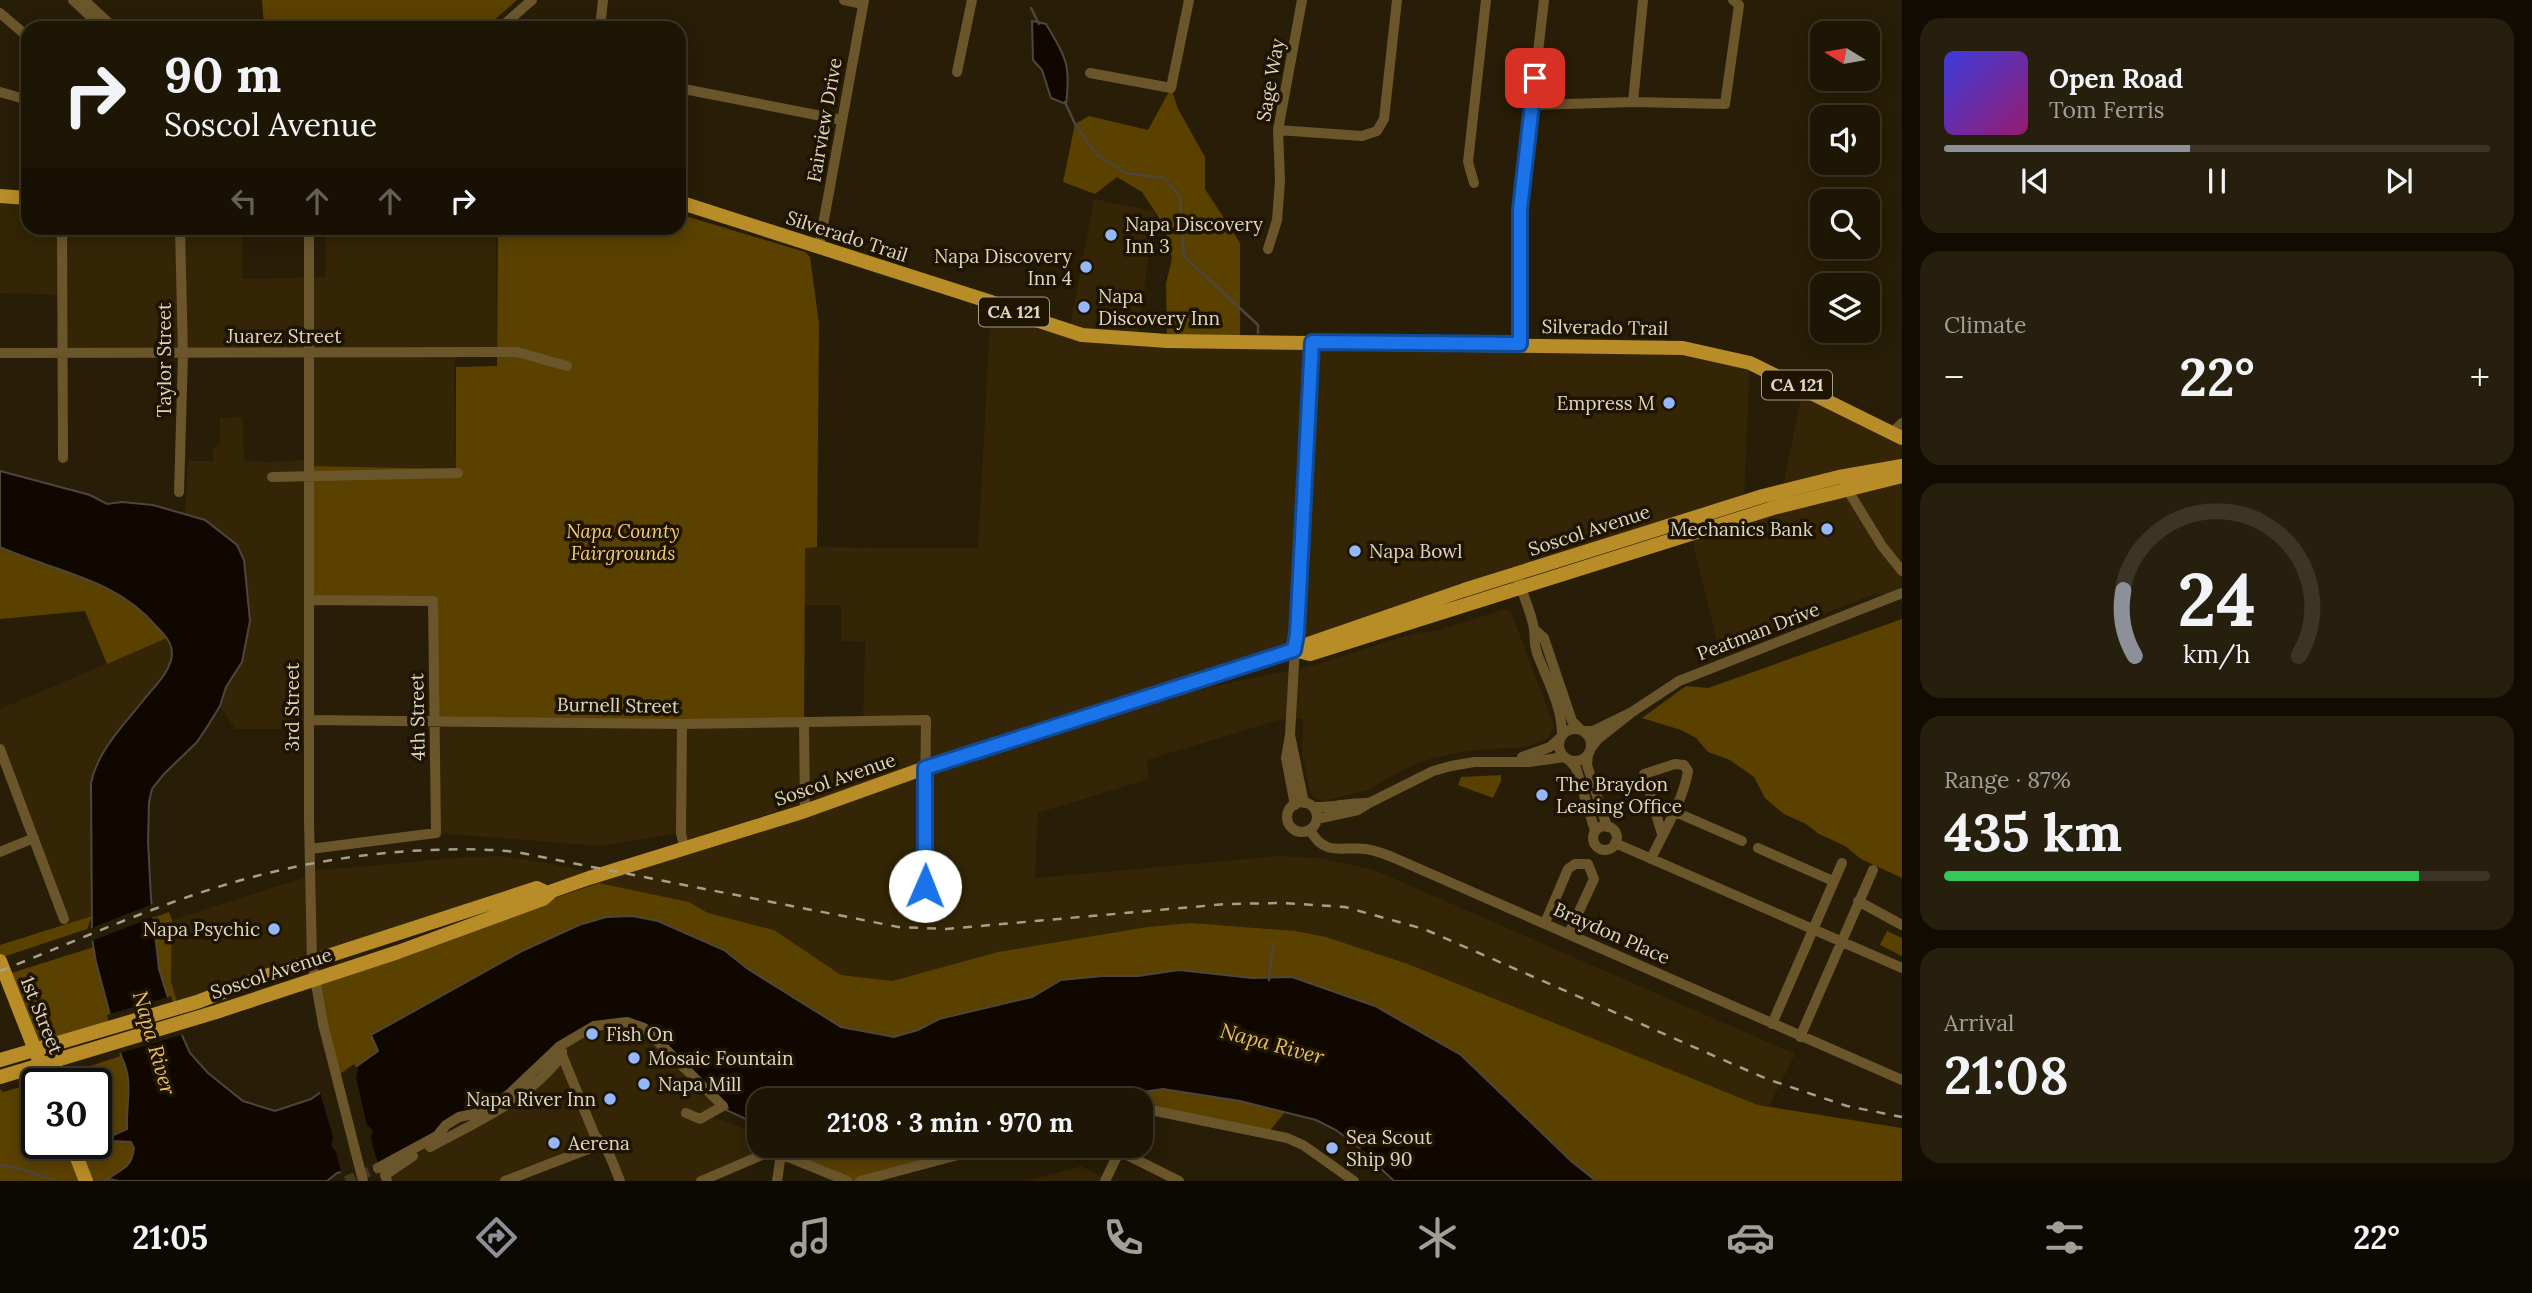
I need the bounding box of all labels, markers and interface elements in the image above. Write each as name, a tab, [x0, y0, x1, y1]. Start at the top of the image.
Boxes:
north arrow	[1810, 21, 1880, 91]
map controls	[1810, 21, 1880, 343]
street label: Sage Way	[1251, 37, 1289, 123]
text: 90 m	[164, 43, 281, 105]
pin	[1505, 48, 1565, 108]
icon: right	[49, 49, 140, 140]
street label: Fairview Drive	[801, 56, 847, 184]
icon: arrive	[1516, 59, 1554, 97]
text: Open Road	[2049, 62, 2183, 95]
text: Tom Ferris	[2049, 95, 2164, 124]
text: Soscol Avenue	[164, 104, 377, 145]
button: sound	[1810, 105, 1880, 175]
icon: previous	[2016, 162, 2054, 200]
icon: pause	[2198, 162, 2236, 200]
icon: next	[2380, 162, 2418, 200]
icon: left	[225, 182, 263, 220]
icon: ahead	[298, 182, 336, 220]
icon: ahead	[371, 182, 409, 220]
icon: right	[444, 182, 482, 220]
button: search	[1810, 189, 1880, 259]
street label: Silverado Trail	[783, 205, 911, 267]
place label: Napa Discovery Inn 3	[1125, 212, 1263, 258]
marker: Napa Discovery Inn 3	[1103, 227, 1119, 243]
place label: Napa Discovery Inn 4	[934, 244, 1072, 290]
marker: Napa Discovery Inn 4	[1078, 259, 1094, 275]
button: layers	[1810, 273, 1880, 343]
place label: Napa Discovery Inn	[1098, 284, 1220, 330]
road number: CA 121	[979, 298, 1049, 326]
marker: Napa Discovery Inn	[1076, 299, 1092, 315]
street label: Taylor Street	[152, 302, 176, 417]
text: Climate	[1944, 310, 2026, 339]
street label: Silverado Trail	[1542, 314, 1668, 340]
street label: Juarez Street	[225, 324, 342, 348]
text: 22°	[2179, 344, 2255, 410]
text: −	[1944, 353, 1964, 401]
text: +	[2470, 353, 2490, 401]
road number: CA 121	[1762, 370, 1832, 400]
place label: Empress M	[1556, 391, 1655, 415]
marker: Empress M	[1661, 395, 1677, 411]
street label: Soscol Avenue	[1525, 499, 1653, 561]
place label: Mechanics Bank	[1670, 517, 1814, 541]
park label: Napa County Fairgrounds	[566, 519, 680, 565]
marker: Mechanics Bank	[1819, 521, 1835, 537]
place label: Napa Bowl	[1369, 539, 1462, 563]
marker: Napa Bowl	[1347, 543, 1363, 559]
text: 24	[2178, 554, 2256, 647]
street label: Peatman Drive	[1693, 597, 1823, 665]
text: km/h	[2183, 638, 2251, 670]
street label: 3rd Street	[280, 662, 304, 751]
street label: 4th Street	[404, 672, 430, 761]
street label: Burnell Street	[557, 692, 680, 718]
street label: Soscol Avenue	[771, 747, 899, 811]
text: Range · 87%	[1944, 765, 2071, 794]
place label: The Braydon Leasing Office	[1556, 772, 1682, 818]
marker: The Braydon Leasing Office	[1534, 787, 1550, 803]
text: 435 km	[1944, 799, 2122, 865]
position arrow	[888, 849, 962, 923]
street label: Braydon Place	[1550, 897, 1674, 969]
place label: Napa Psychic	[143, 917, 260, 941]
marker: Napa Psychic	[266, 921, 282, 937]
street label: Soscol Avenue	[207, 942, 335, 1004]
street label: 1st Street	[16, 973, 69, 1058]
water label: Napa River	[127, 988, 182, 1098]
text: Arrival	[1944, 1008, 2014, 1037]
water label: Napa River	[1217, 1017, 1328, 1070]
place label: Fish On	[606, 1022, 673, 1046]
marker: Fish On	[584, 1026, 600, 1042]
text: 21:08	[1944, 1042, 2069, 1108]
place label: Mosaic Fountain	[648, 1046, 793, 1070]
marker: Mosaic Fountain	[626, 1050, 642, 1066]
speed limit sign: 30	[21, 1068, 112, 1159]
place label: Napa Mill	[658, 1072, 741, 1096]
marker: Napa Mill	[636, 1076, 652, 1092]
place label: Napa River Inn	[466, 1087, 596, 1111]
marker: Napa River Inn	[602, 1091, 618, 1107]
text: 21:08 · 3 min · 970 m	[827, 1106, 1073, 1139]
place label: Sea Scout Ship 90	[1346, 1125, 1433, 1171]
place label: Aerena	[567, 1131, 630, 1155]
marker: Aerena	[546, 1135, 562, 1151]
marker: Sea Scout Ship 90	[1324, 1140, 1340, 1156]
icon: directions	[472, 1213, 521, 1262]
icon: music	[786, 1213, 835, 1262]
icon: phone	[1099, 1213, 1148, 1262]
icon: climate	[1413, 1213, 1462, 1262]
icon: car	[1726, 1213, 1775, 1262]
icon: filters	[2040, 1213, 2089, 1262]
text: 21:05	[132, 1217, 208, 1258]
text: 22°	[2353, 1217, 2400, 1258]

